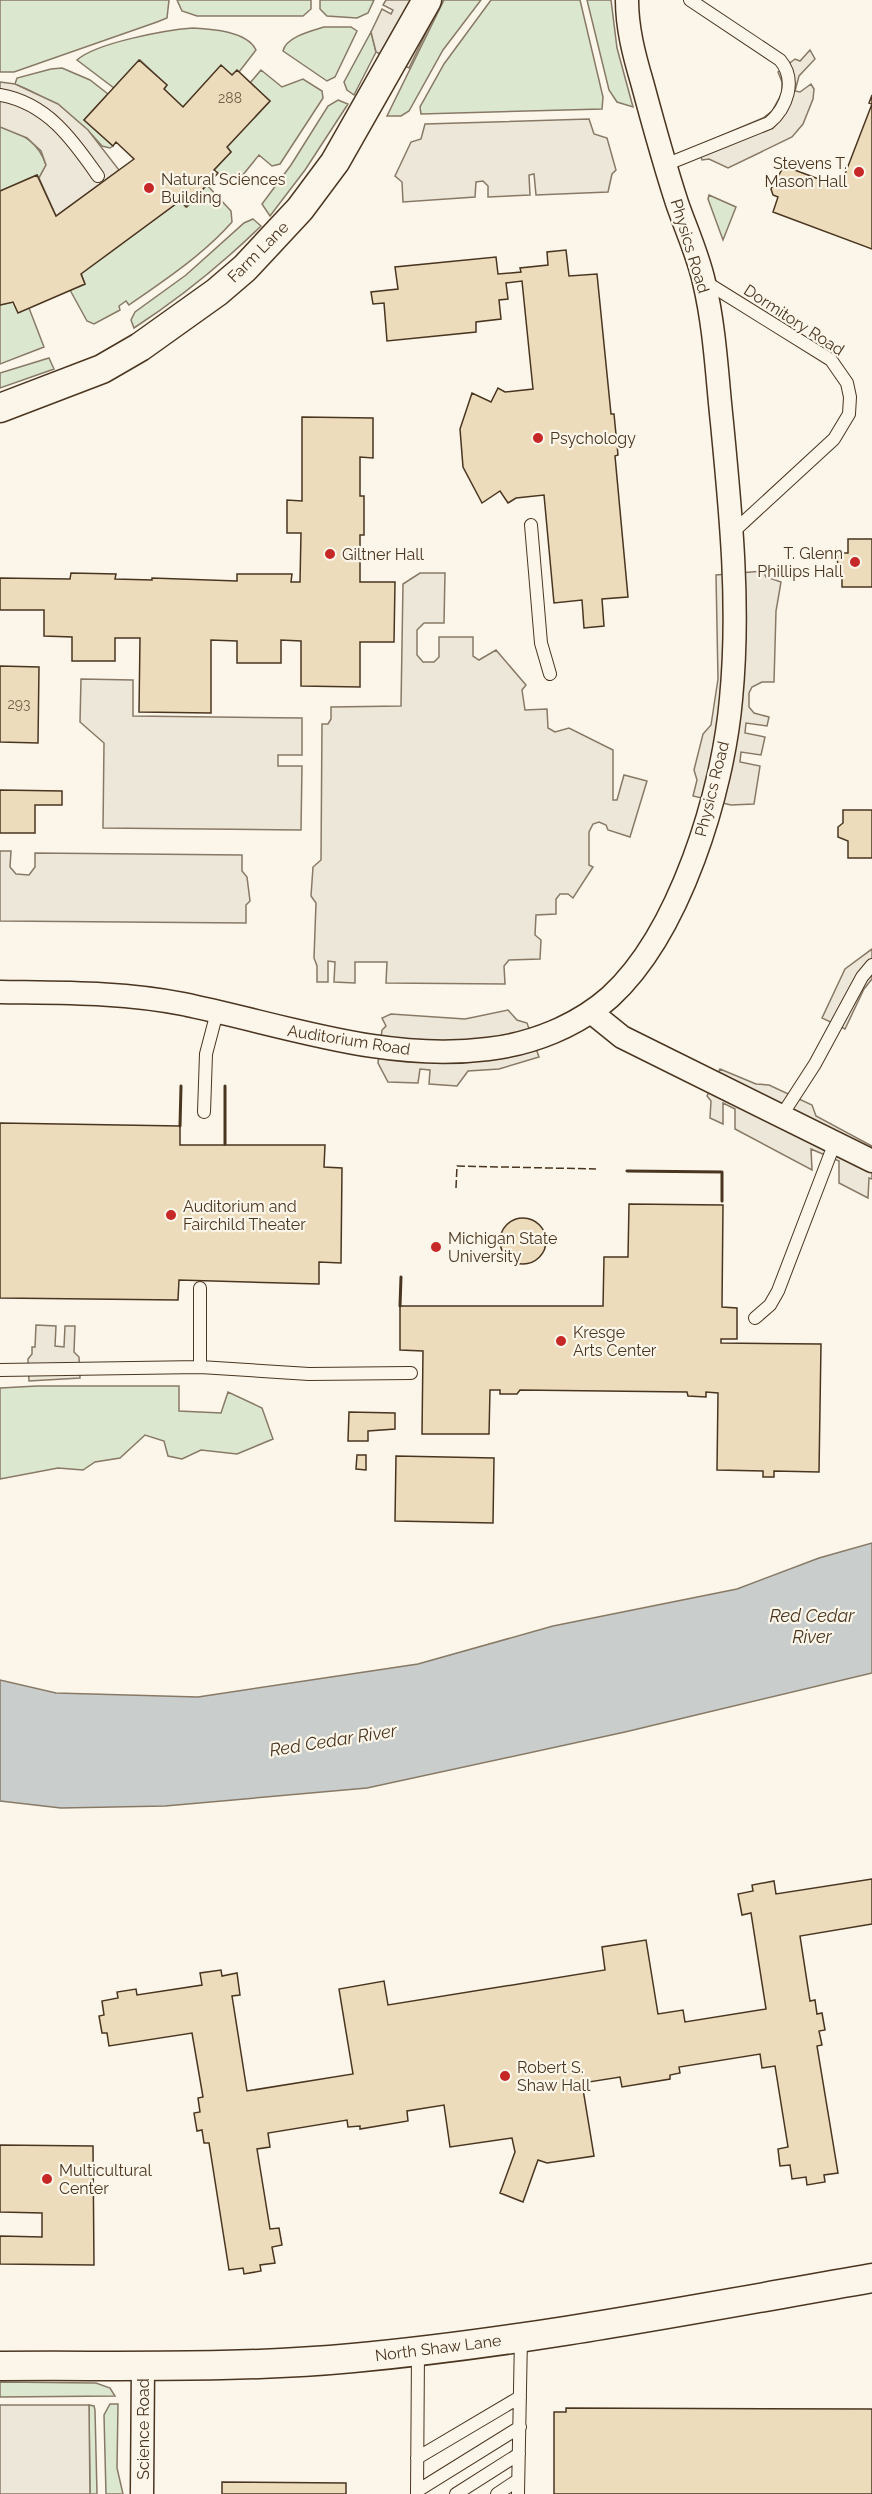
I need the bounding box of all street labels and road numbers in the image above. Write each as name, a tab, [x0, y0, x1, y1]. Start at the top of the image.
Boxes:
street label: Physics Road	[667, 196, 713, 296]
street label: Farm Lane	[224, 218, 292, 286]
street label: Dormitory Road	[740, 280, 848, 360]
street label: Physics Road	[691, 739, 733, 839]
street label: Auditorium Road	[286, 1021, 412, 1059]
street label: North Shaw Lane	[374, 2331, 502, 2365]
street label: Science Road	[134, 2378, 153, 2480]

